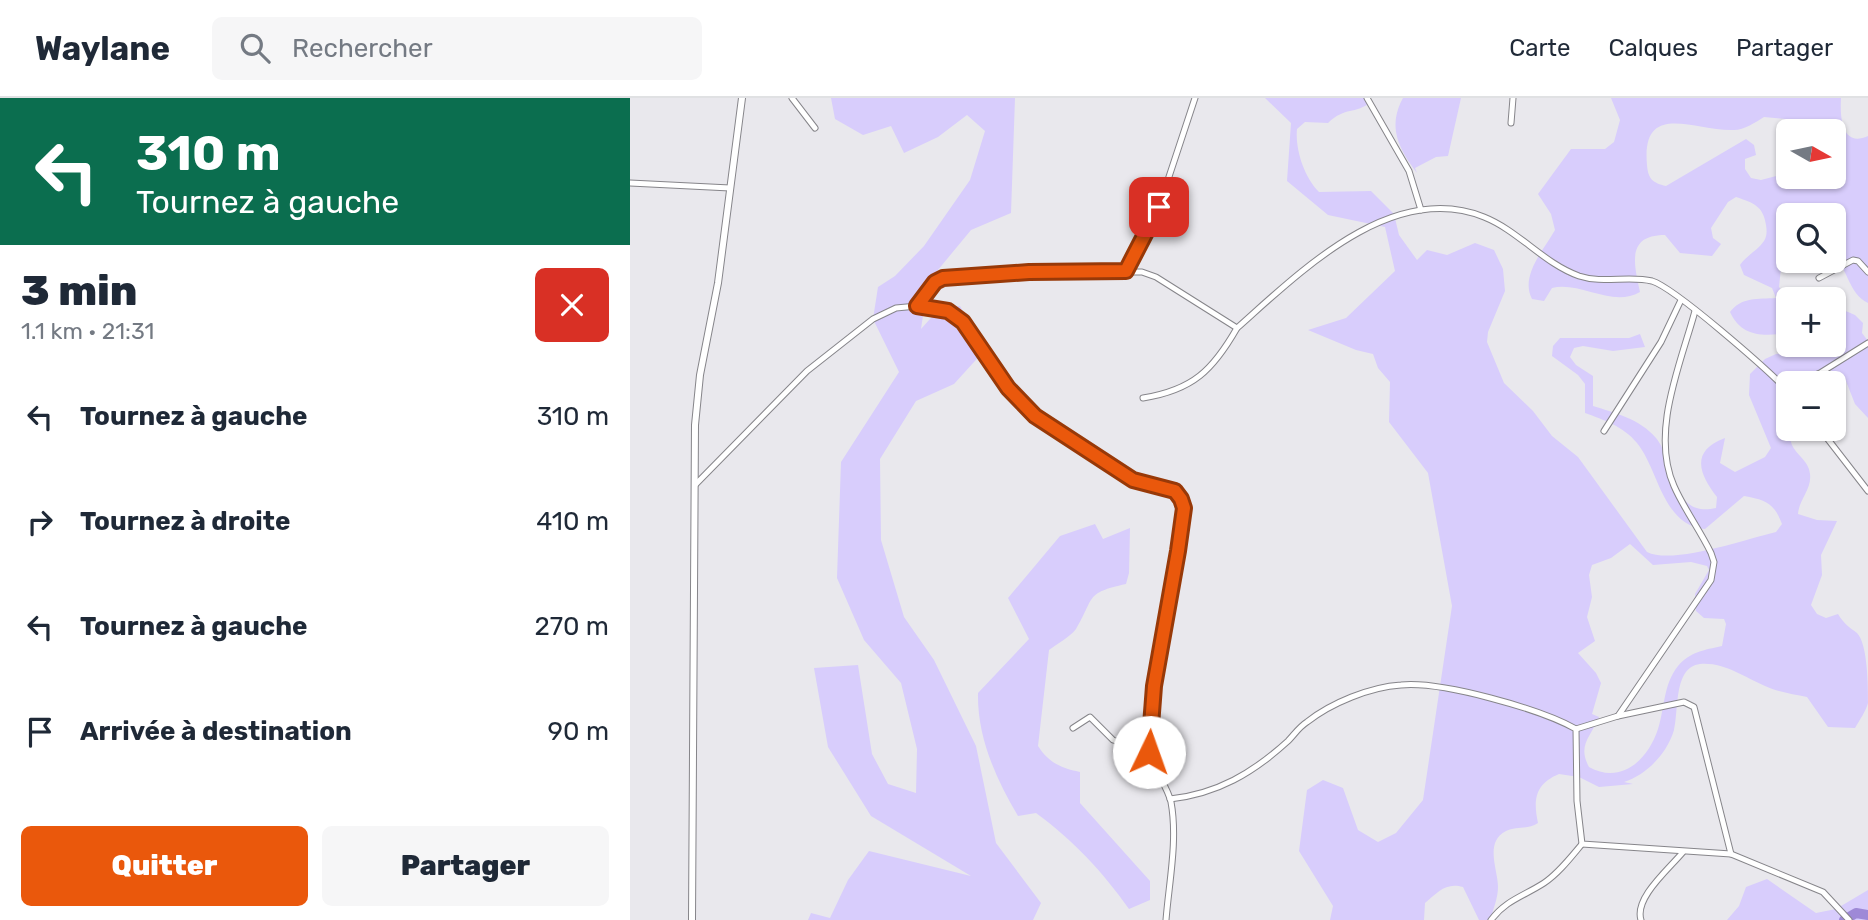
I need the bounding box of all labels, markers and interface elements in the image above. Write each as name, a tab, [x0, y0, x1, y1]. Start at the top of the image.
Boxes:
search box	[212, 17, 702, 80]
text: Waylane	[35, 29, 170, 68]
icon: search	[236, 29, 274, 67]
text: Rechercher	[292, 33, 433, 64]
text: Carte	[1509, 34, 1570, 62]
text: Calques	[1608, 34, 1698, 62]
text: Partager	[1736, 34, 1833, 62]
north arrow	[1776, 119, 1846, 189]
map controls	[1776, 119, 1846, 441]
text: 310 m	[136, 124, 281, 182]
icon: left	[21, 126, 112, 217]
pin	[1129, 177, 1189, 237]
text: Tournez à gauche	[136, 183, 399, 221]
icon: arrive	[1140, 188, 1178, 226]
button: search	[1776, 203, 1846, 273]
text: 3 min	[21, 266, 137, 316]
button: close	[535, 268, 609, 342]
button: +	[1776, 287, 1846, 357]
text: 1.1 km · 21:31	[21, 317, 154, 345]
button: −	[1776, 371, 1846, 441]
icon: left	[21, 398, 59, 436]
text: Tournez à gauche	[80, 401, 308, 432]
text: 310 m	[537, 401, 609, 432]
icon: right	[21, 503, 59, 541]
text: Tournez à droite	[80, 506, 290, 537]
text: 410 m	[536, 506, 609, 537]
icon: left	[21, 608, 59, 646]
text: Tournez à gauche	[80, 611, 308, 642]
text: 270 m	[534, 611, 609, 642]
icon: arrive	[21, 713, 59, 751]
position arrow	[1112, 715, 1186, 789]
text: Arrivée à destination	[80, 716, 352, 747]
text: 90 m	[548, 716, 609, 747]
button: Quitter	[21, 826, 308, 906]
button: Partager	[322, 826, 609, 906]

